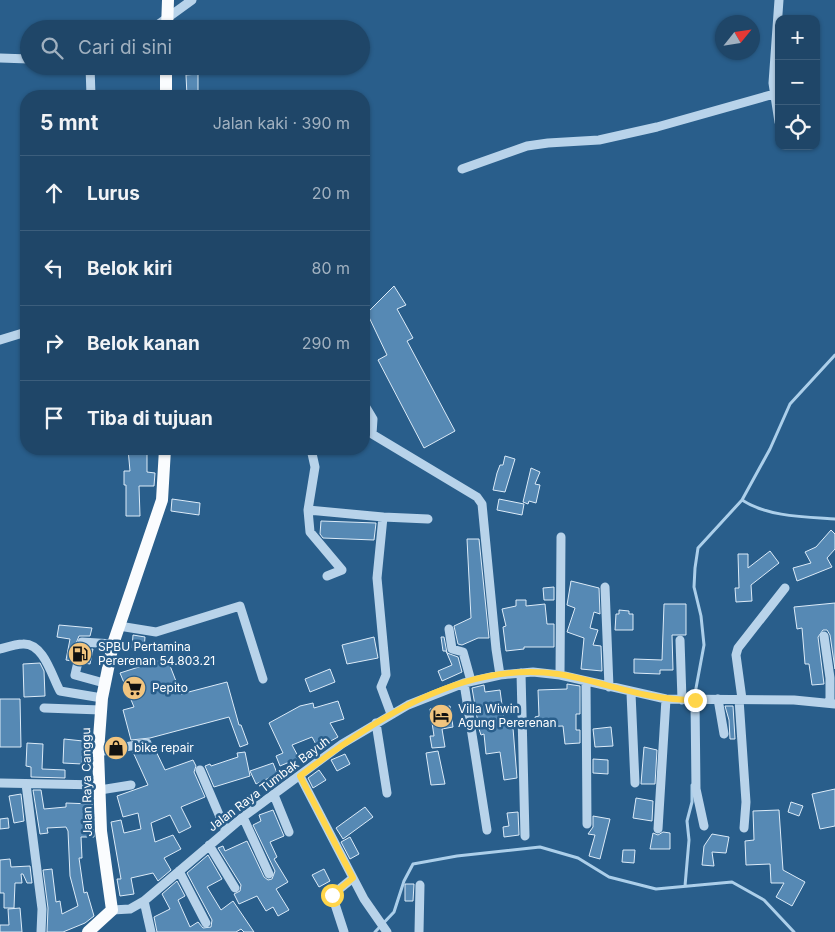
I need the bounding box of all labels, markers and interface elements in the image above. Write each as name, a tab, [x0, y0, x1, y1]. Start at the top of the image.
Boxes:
north arrow	[715, 15, 760, 60]
map controls	[775, 15, 820, 150]
button: +	[775, 15, 820, 60]
search box	[20, 20, 370, 75]
icon: search	[38, 34, 66, 62]
text: Cari di sini	[78, 36, 172, 59]
button: −	[775, 60, 820, 105]
button: locate	[775, 105, 820, 150]
text: 5 mnt	[40, 110, 98, 135]
text: Jalan kaki · 390 m	[213, 113, 350, 133]
icon: ahead	[40, 179, 68, 207]
text: Lurus	[87, 182, 140, 205]
text: 20 m	[312, 183, 350, 203]
icon: left	[40, 254, 68, 282]
text: Belok kiri	[87, 257, 172, 280]
text: 80 m	[311, 258, 350, 278]
icon: right	[40, 329, 68, 357]
text: Belok kanan	[87, 332, 200, 355]
text: 290 m	[302, 333, 350, 353]
icon: arrive	[40, 404, 68, 432]
text: Tiba di tujuan	[87, 407, 213, 430]
place label: SPBU Pertamina Pererenan 54.803.21	[98, 639, 215, 668]
fuel station icon: SPBU Pertamina Pererenan 54.803.21	[67, 641, 93, 667]
supermarket icon: Pepito	[121, 675, 147, 701]
place label: Pepito	[152, 680, 188, 695]
route end	[684, 689, 707, 712]
place label: Villa Wiwin Agung Pererenan	[458, 701, 557, 730]
hotel icon: Villa Wiwin Agung Pererenan	[428, 703, 454, 729]
street label: Jalan Raya Canggu	[78, 727, 95, 837]
street label: Jalan Raya Tumbak Bayuh	[205, 733, 333, 834]
shop icon: bike repair	[103, 735, 129, 761]
place label: bike repair	[134, 740, 194, 755]
route start	[321, 884, 344, 907]

